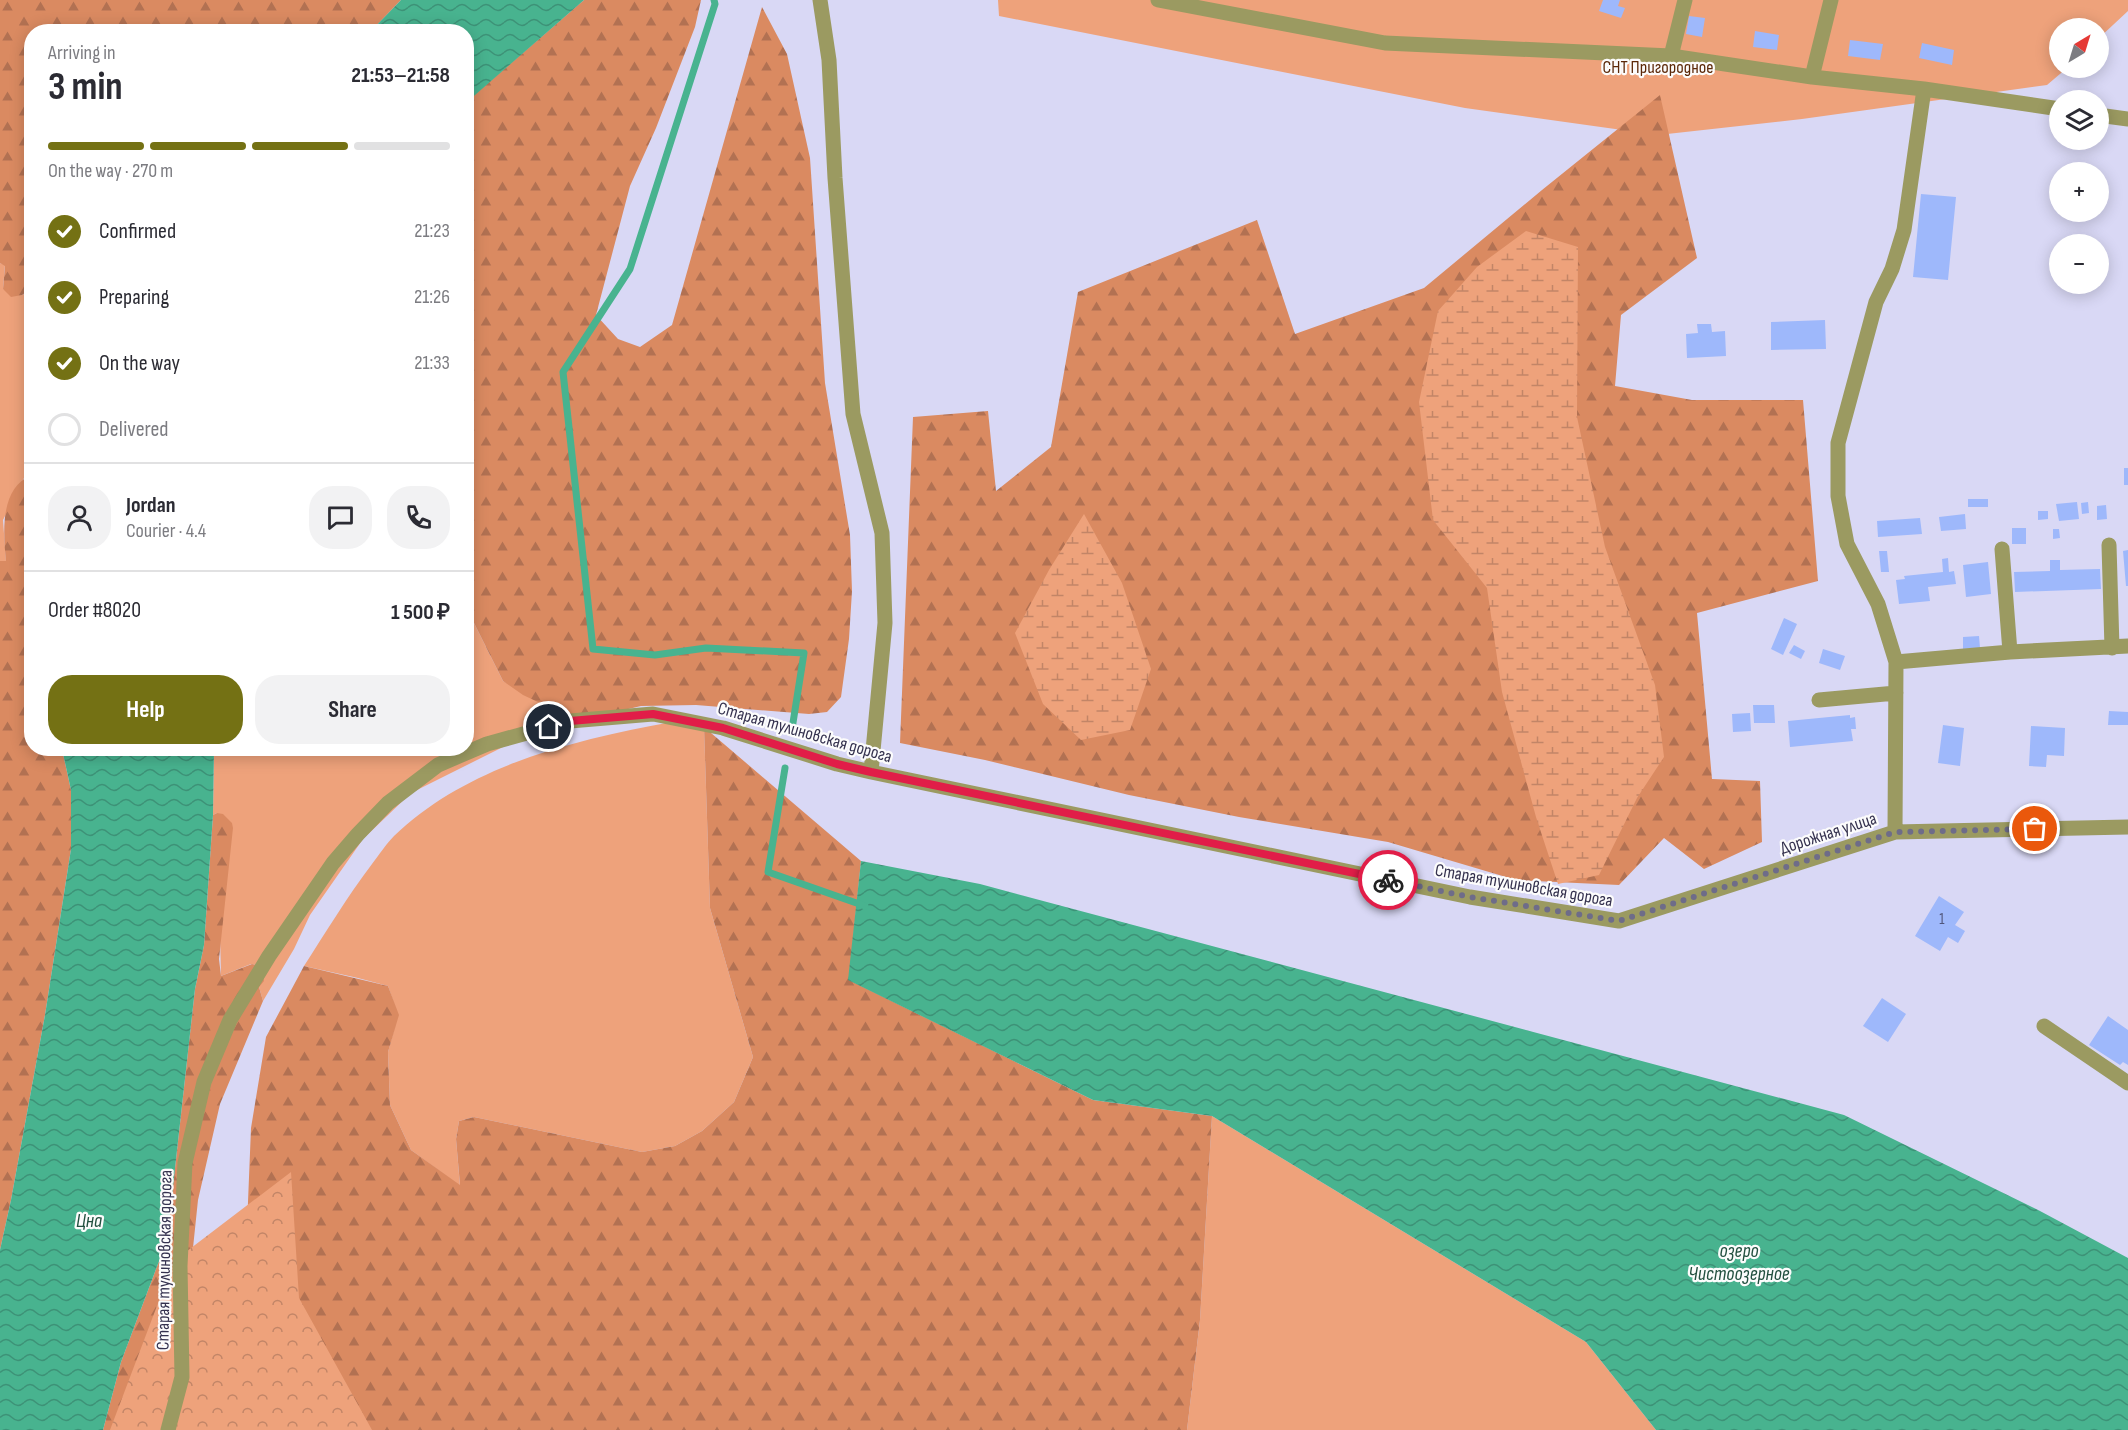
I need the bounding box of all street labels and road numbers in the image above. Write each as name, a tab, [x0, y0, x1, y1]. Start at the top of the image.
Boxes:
street label: Старая тулиновская дорога	[715, 698, 894, 767]
street label: Дорожная улица	[1777, 808, 1879, 859]
street label: Старая тулиновская дорога	[1433, 860, 1615, 911]
street label: Старая тулиновская дорога	[152, 1170, 177, 1350]

